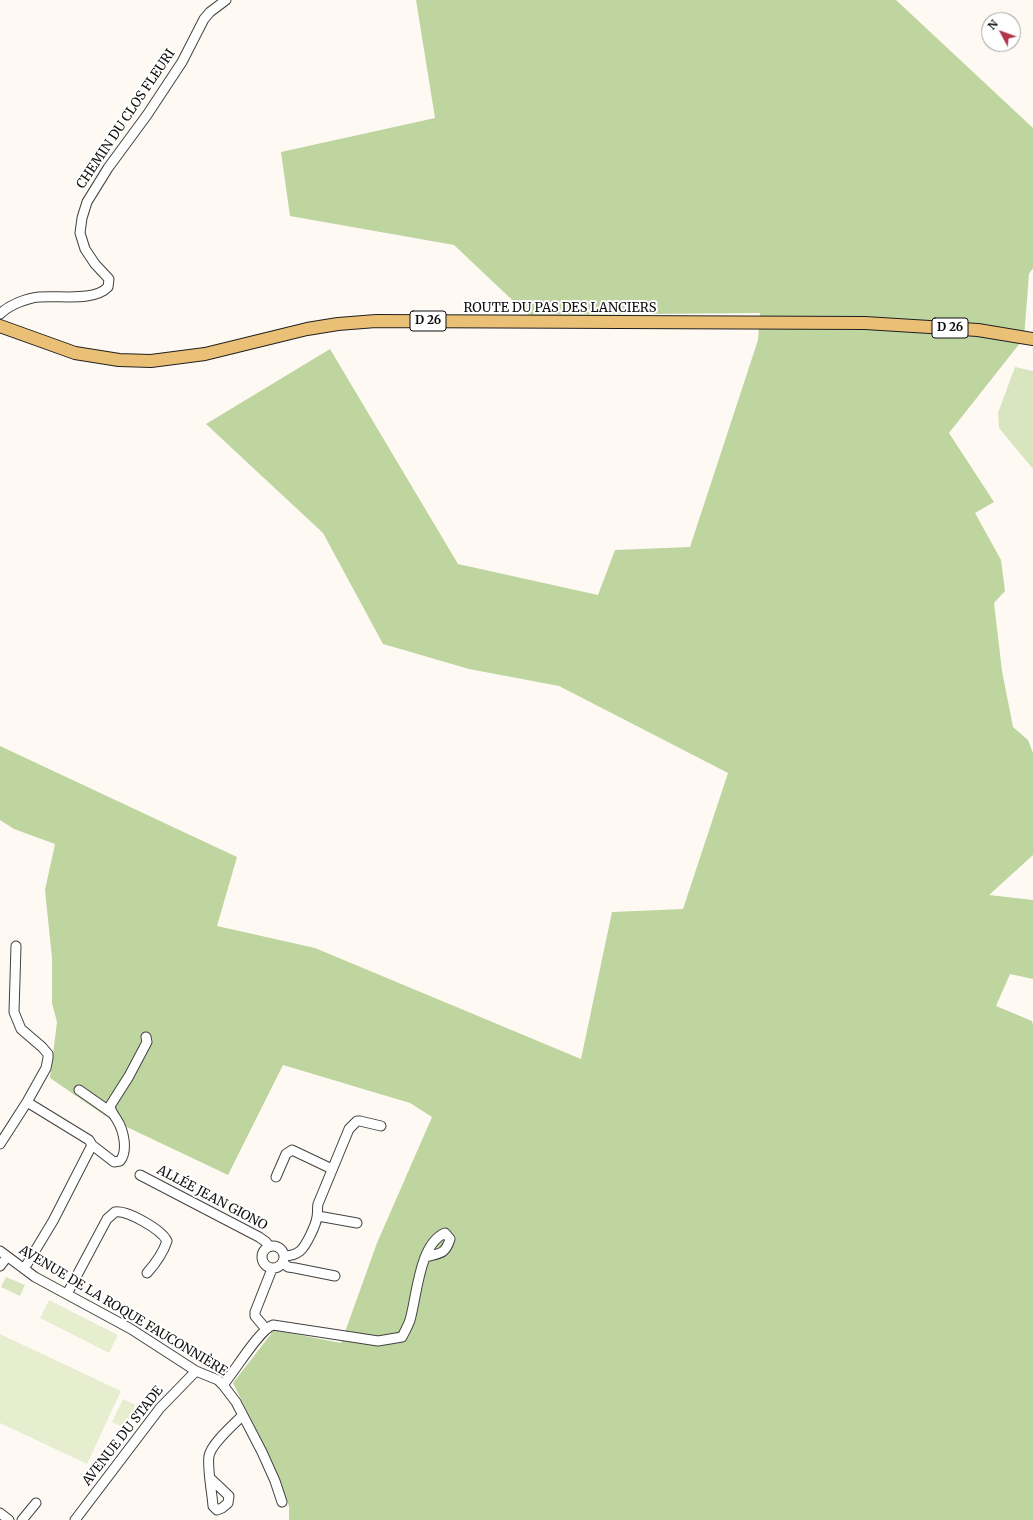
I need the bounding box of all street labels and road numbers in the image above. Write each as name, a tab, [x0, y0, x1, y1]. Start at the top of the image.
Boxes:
street label: CHEMIN DU CLOS FLEURI	[73, 46, 179, 192]
street label: ROUTE DU PAS DES LANCIERS	[464, 300, 656, 316]
road number: D 26	[410, 311, 446, 331]
road number: D 26	[932, 318, 968, 338]
street label: ALLÉE JEAN GIONO	[154, 1162, 270, 1234]
street label: AVENUE DE LA ROQUE FAUCONNIÈRE	[16, 1242, 230, 1380]
street label: AVENUE DU STADE	[79, 1383, 167, 1489]

